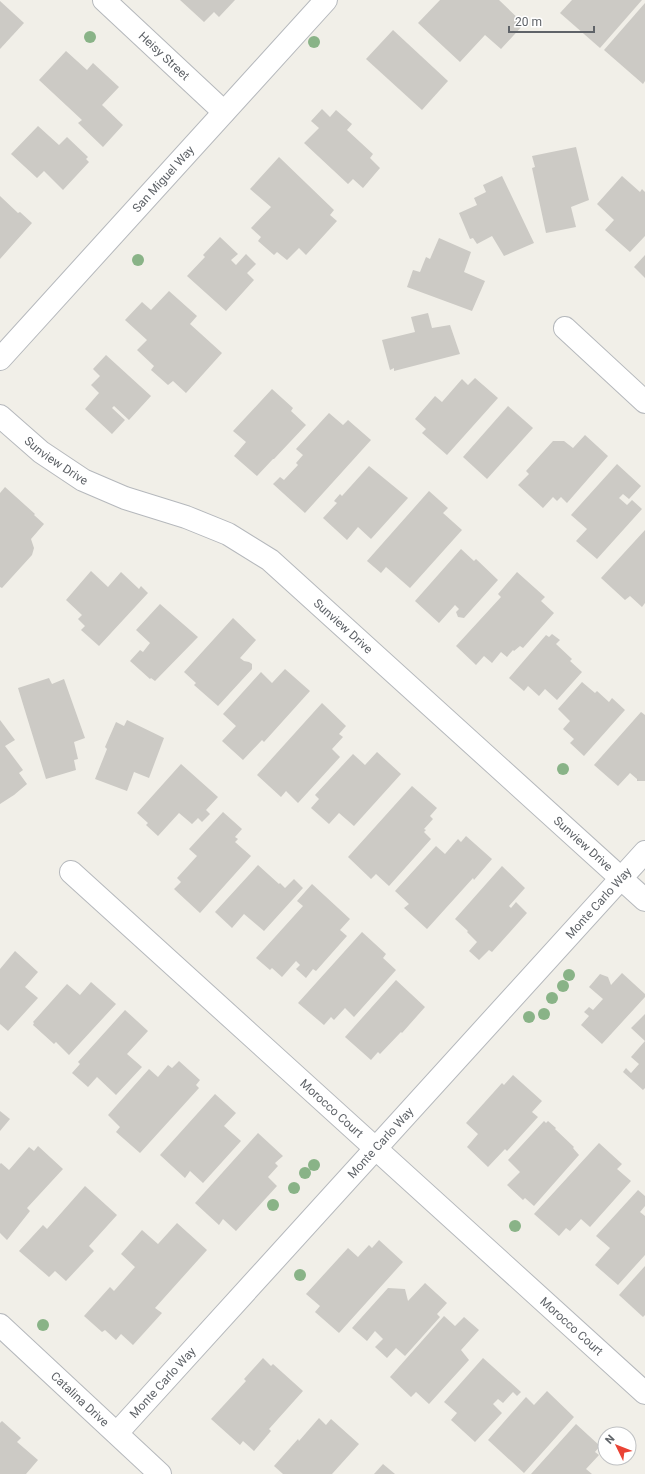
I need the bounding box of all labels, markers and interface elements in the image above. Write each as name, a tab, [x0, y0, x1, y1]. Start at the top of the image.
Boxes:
scale bar	[509, 8, 594, 34]
text: 20 m	[515, 15, 542, 29]
street label: Heisy Street	[136, 29, 192, 83]
street label: San Miguel Way	[130, 143, 197, 215]
street label: Sunview Drive	[21, 434, 90, 488]
street label: Sunview Drive	[311, 596, 375, 656]
street label: Sunview Drive	[551, 814, 615, 874]
street label: Monte Carlo Way	[563, 864, 635, 942]
street label: Morocco Court	[297, 1076, 366, 1141]
street label: Monte Carlo Way	[345, 1104, 417, 1181]
street label: Morocco Court	[537, 1294, 606, 1358]
street label: Monte Carlo Way	[127, 1344, 199, 1421]
street label: Catalina Drive	[48, 1369, 112, 1430]
north arrow	[597, 1426, 637, 1466]
text: N	[603, 1432, 618, 1447]

